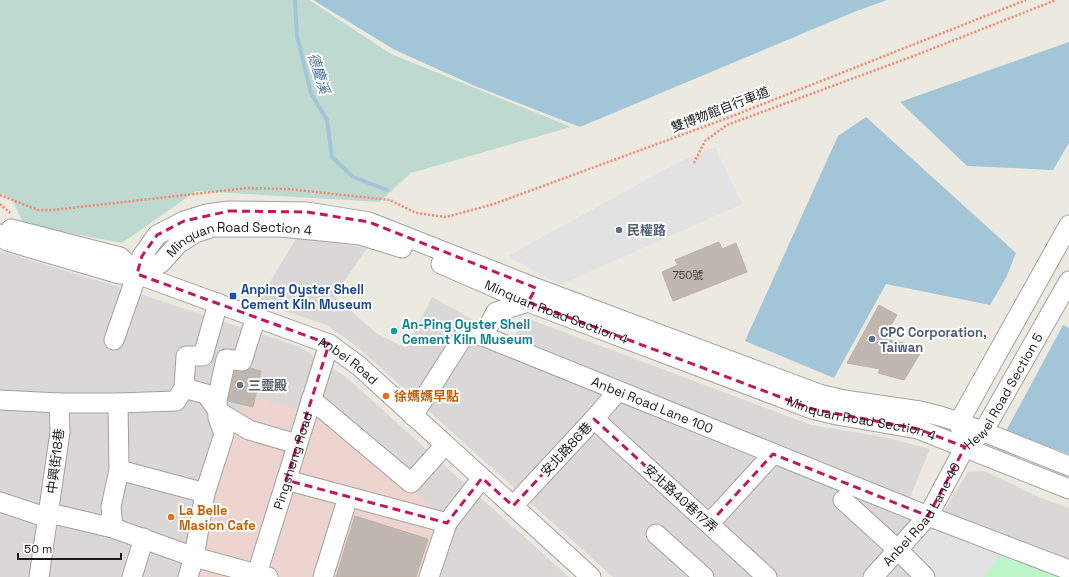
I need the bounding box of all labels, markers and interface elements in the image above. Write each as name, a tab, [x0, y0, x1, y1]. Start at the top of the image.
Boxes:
water label: 德慶溪	[304, 50, 334, 98]
street label: 雙博物館自行車道	[669, 83, 772, 136]
street label: Minquan Road Section 4	[163, 219, 313, 261]
place label: 民權路	[627, 222, 666, 239]
marker: 民權路	[614, 225, 624, 235]
house number: 750號	[673, 268, 703, 282]
street label: Minquan Road Section 4	[482, 276, 630, 348]
place label: Anping Oyster Shell Cement Kiln Museum	[241, 281, 372, 313]
marker: Anping Oyster Shell Cement Kiln Museum	[228, 291, 238, 301]
place label: An-Ping Oyster Shell Cement Kiln Museum	[402, 316, 533, 348]
place label: CPC Corporation, Taiwan	[880, 324, 987, 356]
marker: An-Ping Oyster Shell Cement Kiln Museum	[389, 326, 399, 336]
street label: Hewei Road Section 5	[961, 330, 1047, 453]
street label: Anbei Road	[316, 333, 382, 388]
marker: CPC Corporation, Taiwan	[867, 334, 877, 344]
street label: Anbei Road Lane 100	[589, 373, 716, 437]
place label: 三靈殿	[248, 377, 287, 394]
marker: 三靈殿	[235, 380, 245, 390]
place label: 徐媽媽早點	[394, 388, 459, 405]
marker: 徐媽媽早點	[381, 391, 391, 401]
street label: Minquan Road Section 4	[785, 392, 939, 444]
street label: Pingsheng Road	[270, 410, 316, 512]
street label: 安北路86巷	[537, 419, 596, 480]
street label: 中興街18巷	[43, 427, 68, 495]
street label: Anbei Road Lane 40	[879, 459, 964, 570]
street label: 安北路40巷17弄	[640, 461, 721, 536]
place label: La Belle Masion Cafe	[179, 502, 256, 534]
marker: La Belle Masion Cafe	[166, 512, 176, 522]
scale bar	[18, 535, 121, 561]
text: 50 m	[24, 541, 52, 557]

